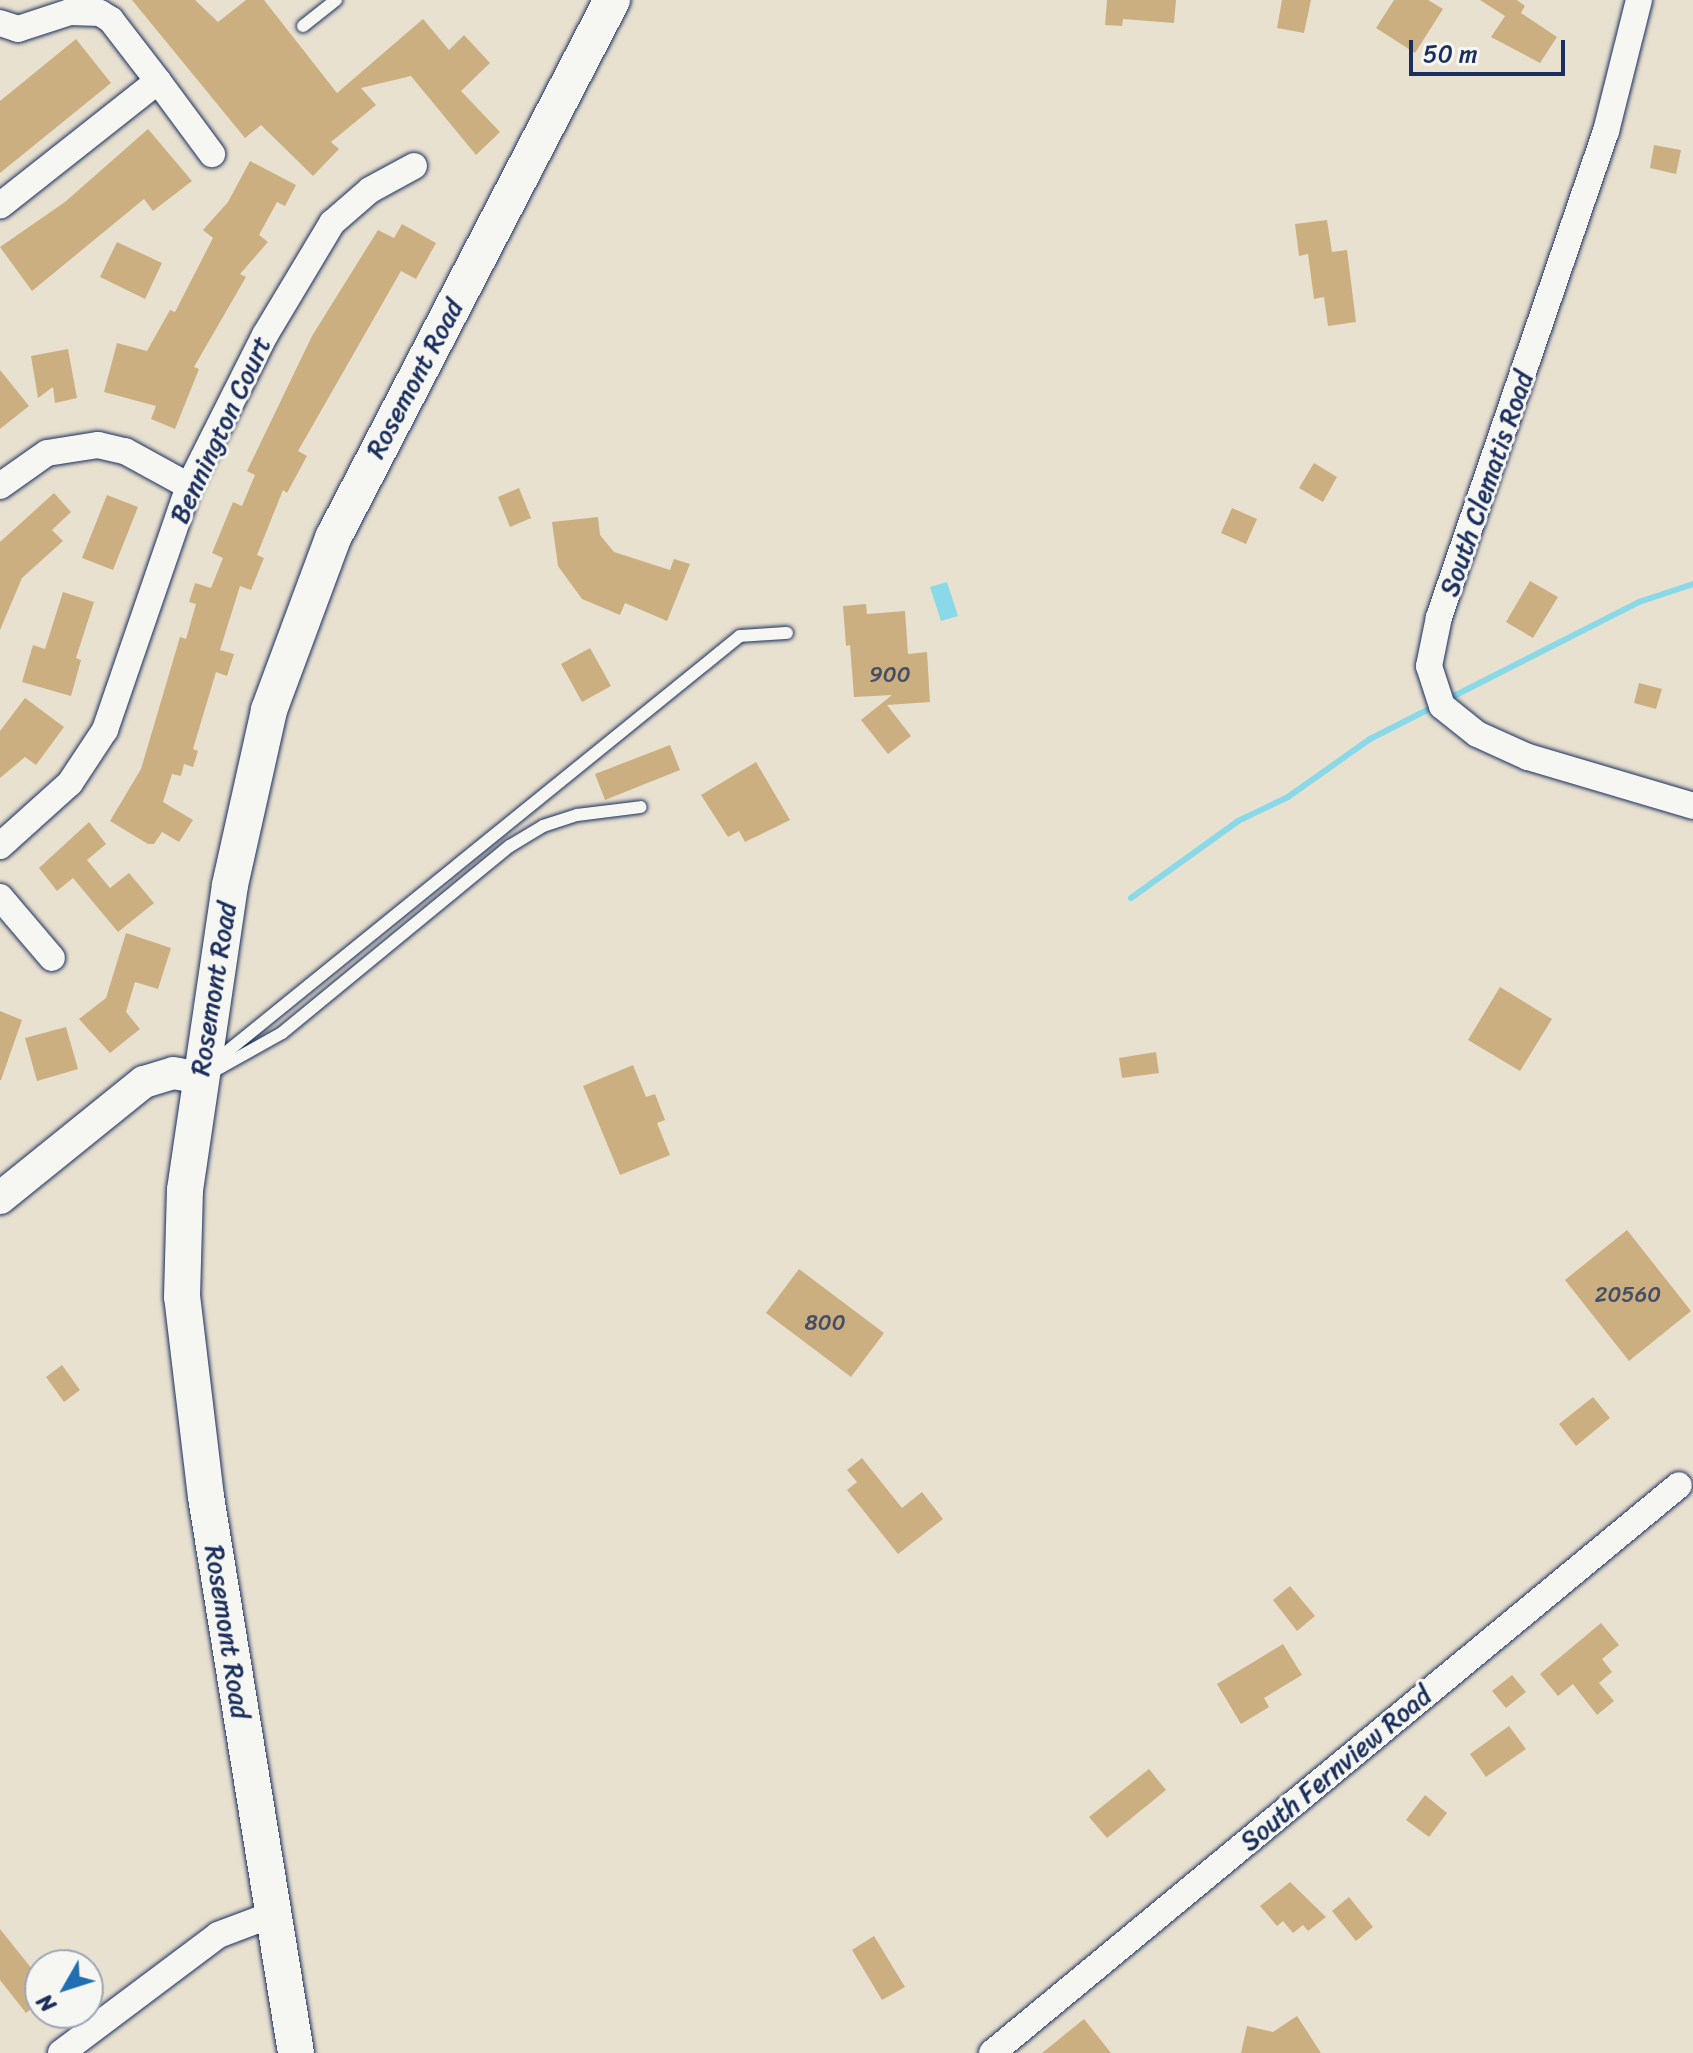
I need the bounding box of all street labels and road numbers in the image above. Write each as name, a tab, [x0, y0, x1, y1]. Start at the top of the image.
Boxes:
street label: Rosemont Road	[360, 294, 470, 464]
street label: Bennington Court	[164, 332, 278, 528]
street label: South Clematis Road	[1434, 367, 1540, 601]
street label: Rosemont Road	[185, 900, 243, 1078]
street label: Rosemont Road	[198, 1543, 256, 1721]
street label: South Fernview Road	[1234, 1680, 1438, 1858]

